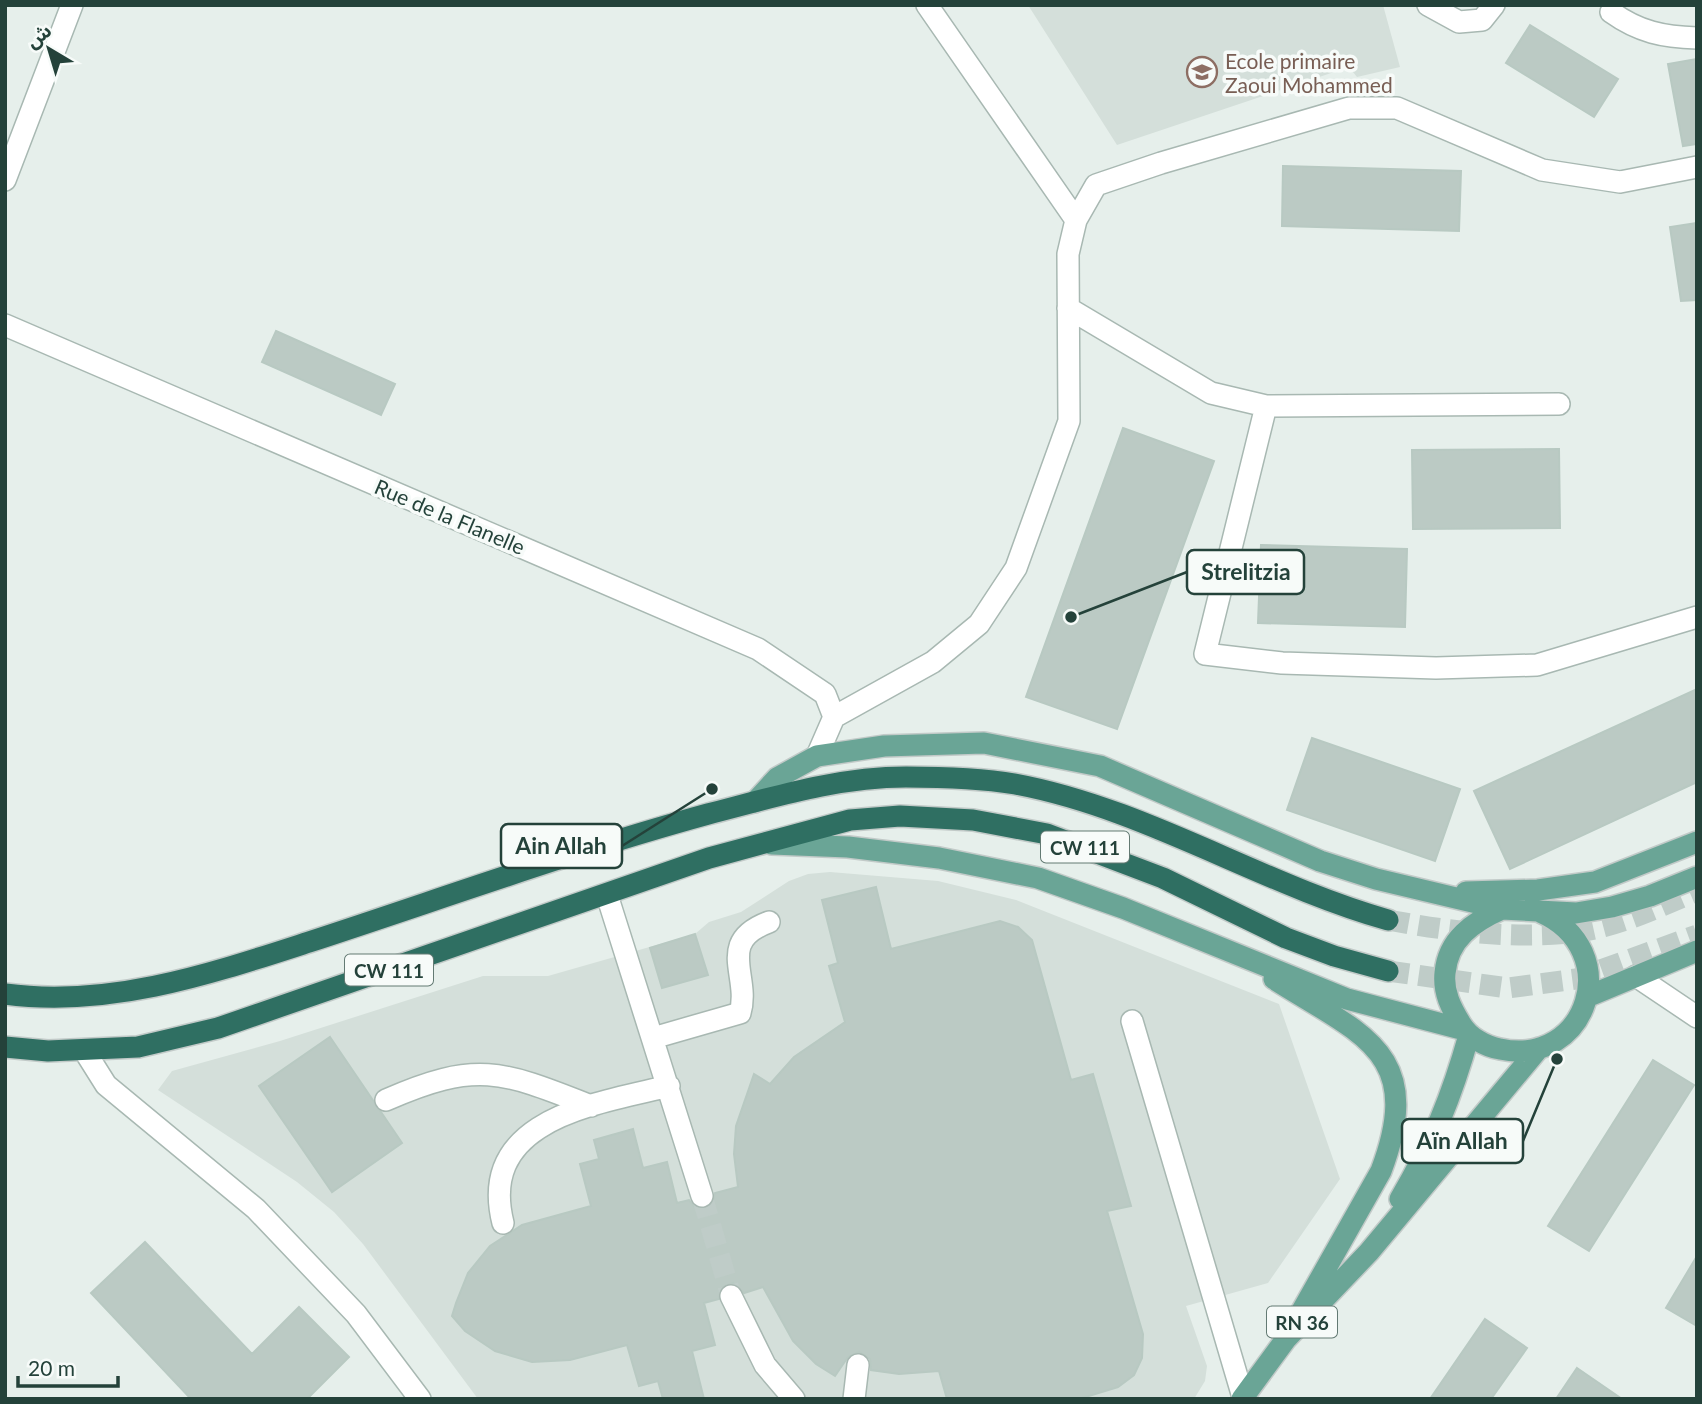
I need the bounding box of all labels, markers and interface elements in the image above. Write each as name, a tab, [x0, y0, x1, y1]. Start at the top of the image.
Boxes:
north arrow	[14, 14, 84, 84]
text: ش	[21, 18, 56, 52]
place label: Ecole primaire Zaoui Mohammed	[1225, 48, 1393, 97]
school or university icon: Ecole primaire Zaoui Mohammed	[1185, 55, 1219, 89]
street label: Rue de la Flanelle	[371, 473, 529, 559]
callout: Strelitzia	[1187, 550, 1304, 594]
text: Strelitzia	[1201, 557, 1291, 585]
callout: Ain Allah	[501, 824, 622, 868]
text: Ain Allah	[514, 831, 607, 859]
road number: CW 111	[1041, 832, 1129, 862]
road number: CW 111	[345, 954, 433, 986]
callout: Aïn Allah	[1402, 1119, 1523, 1163]
text: Aïn Allah	[1415, 1126, 1508, 1154]
road number: RN 36	[1267, 1306, 1337, 1338]
scale bar	[18, 1344, 117, 1388]
text: 20 m	[28, 1355, 75, 1380]

